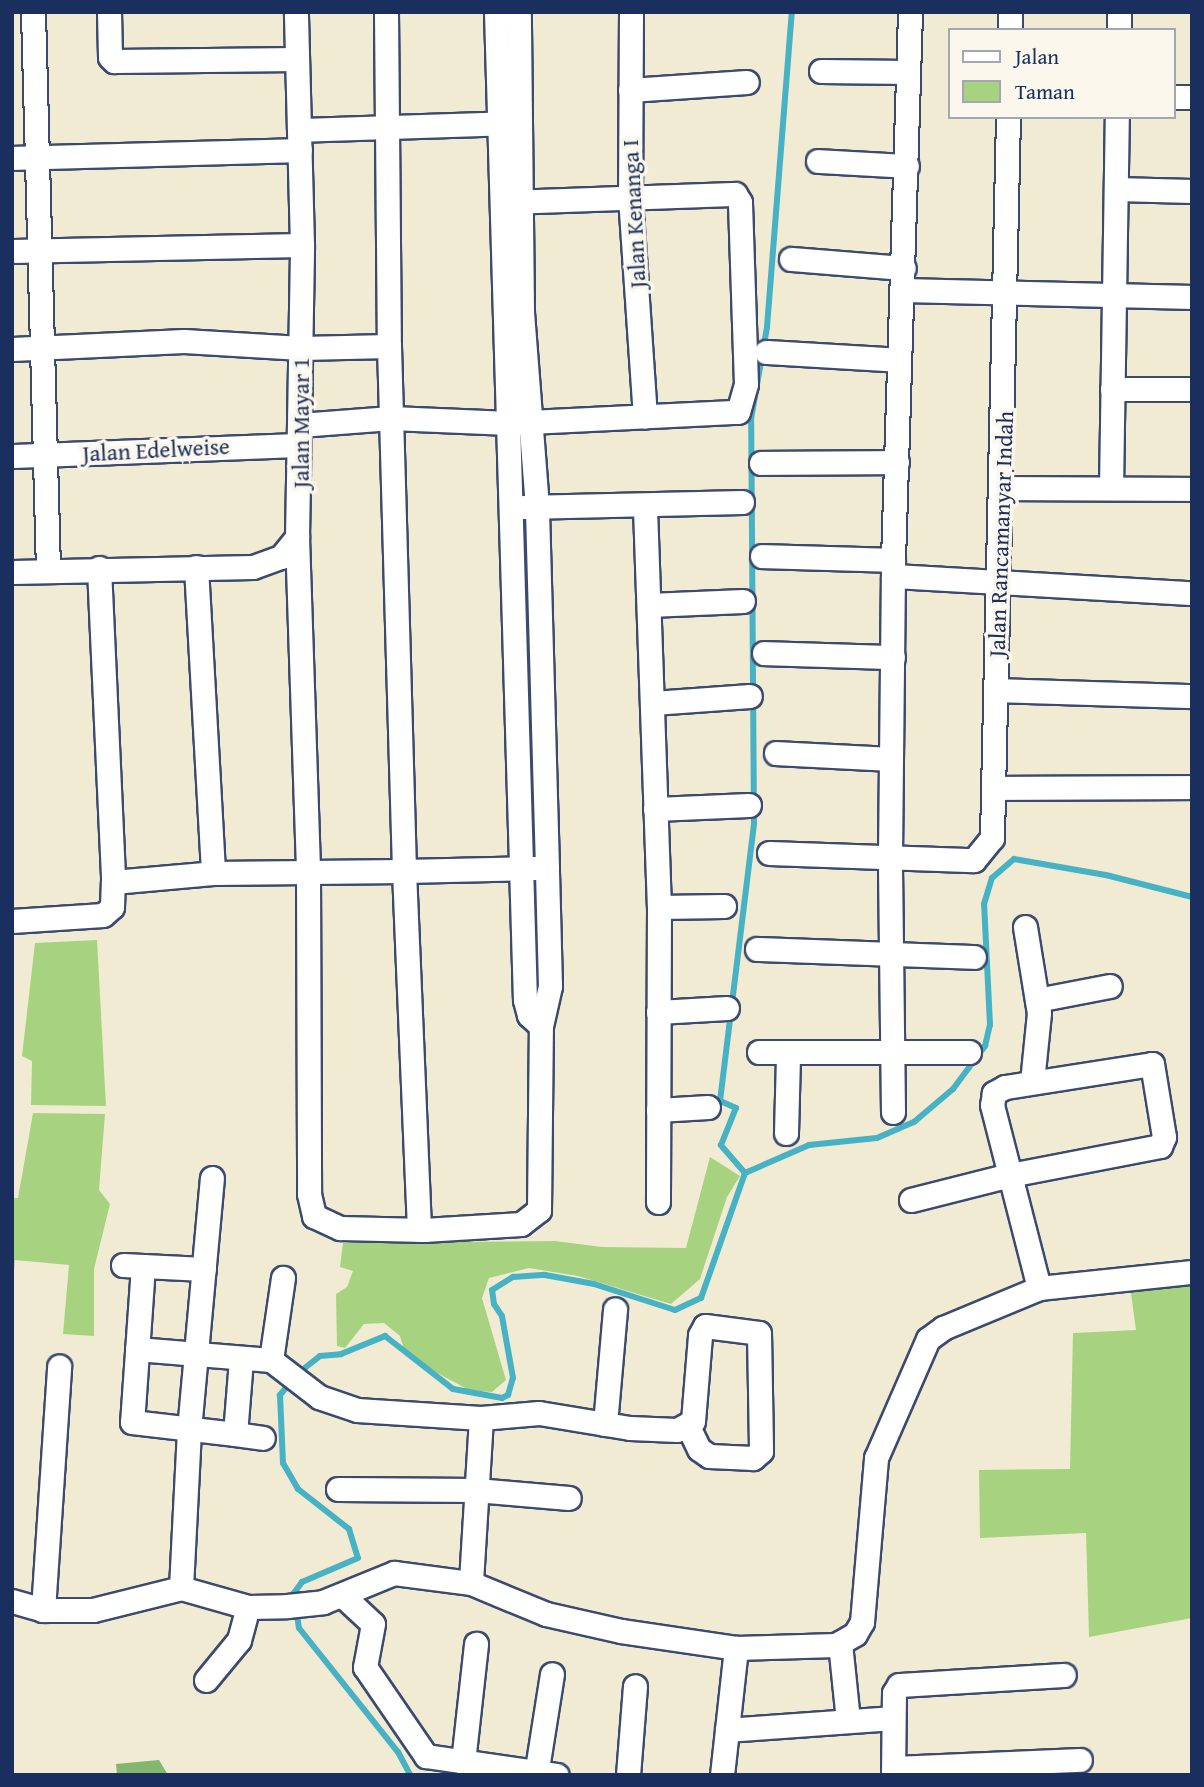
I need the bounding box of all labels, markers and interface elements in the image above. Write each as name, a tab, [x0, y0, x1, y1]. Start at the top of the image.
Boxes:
legend	[948, 28, 1176, 119]
text: Jalan	[1015, 41, 1059, 72]
text: Taman	[1015, 76, 1075, 107]
street label: Jalan Kenanga I	[616, 139, 652, 289]
street label: Jalan Mayar 1	[287, 358, 315, 488]
street label: Jalan Rancamanyar Indah	[983, 410, 1019, 658]
street label: Jalan Edelweise	[82, 432, 230, 468]

